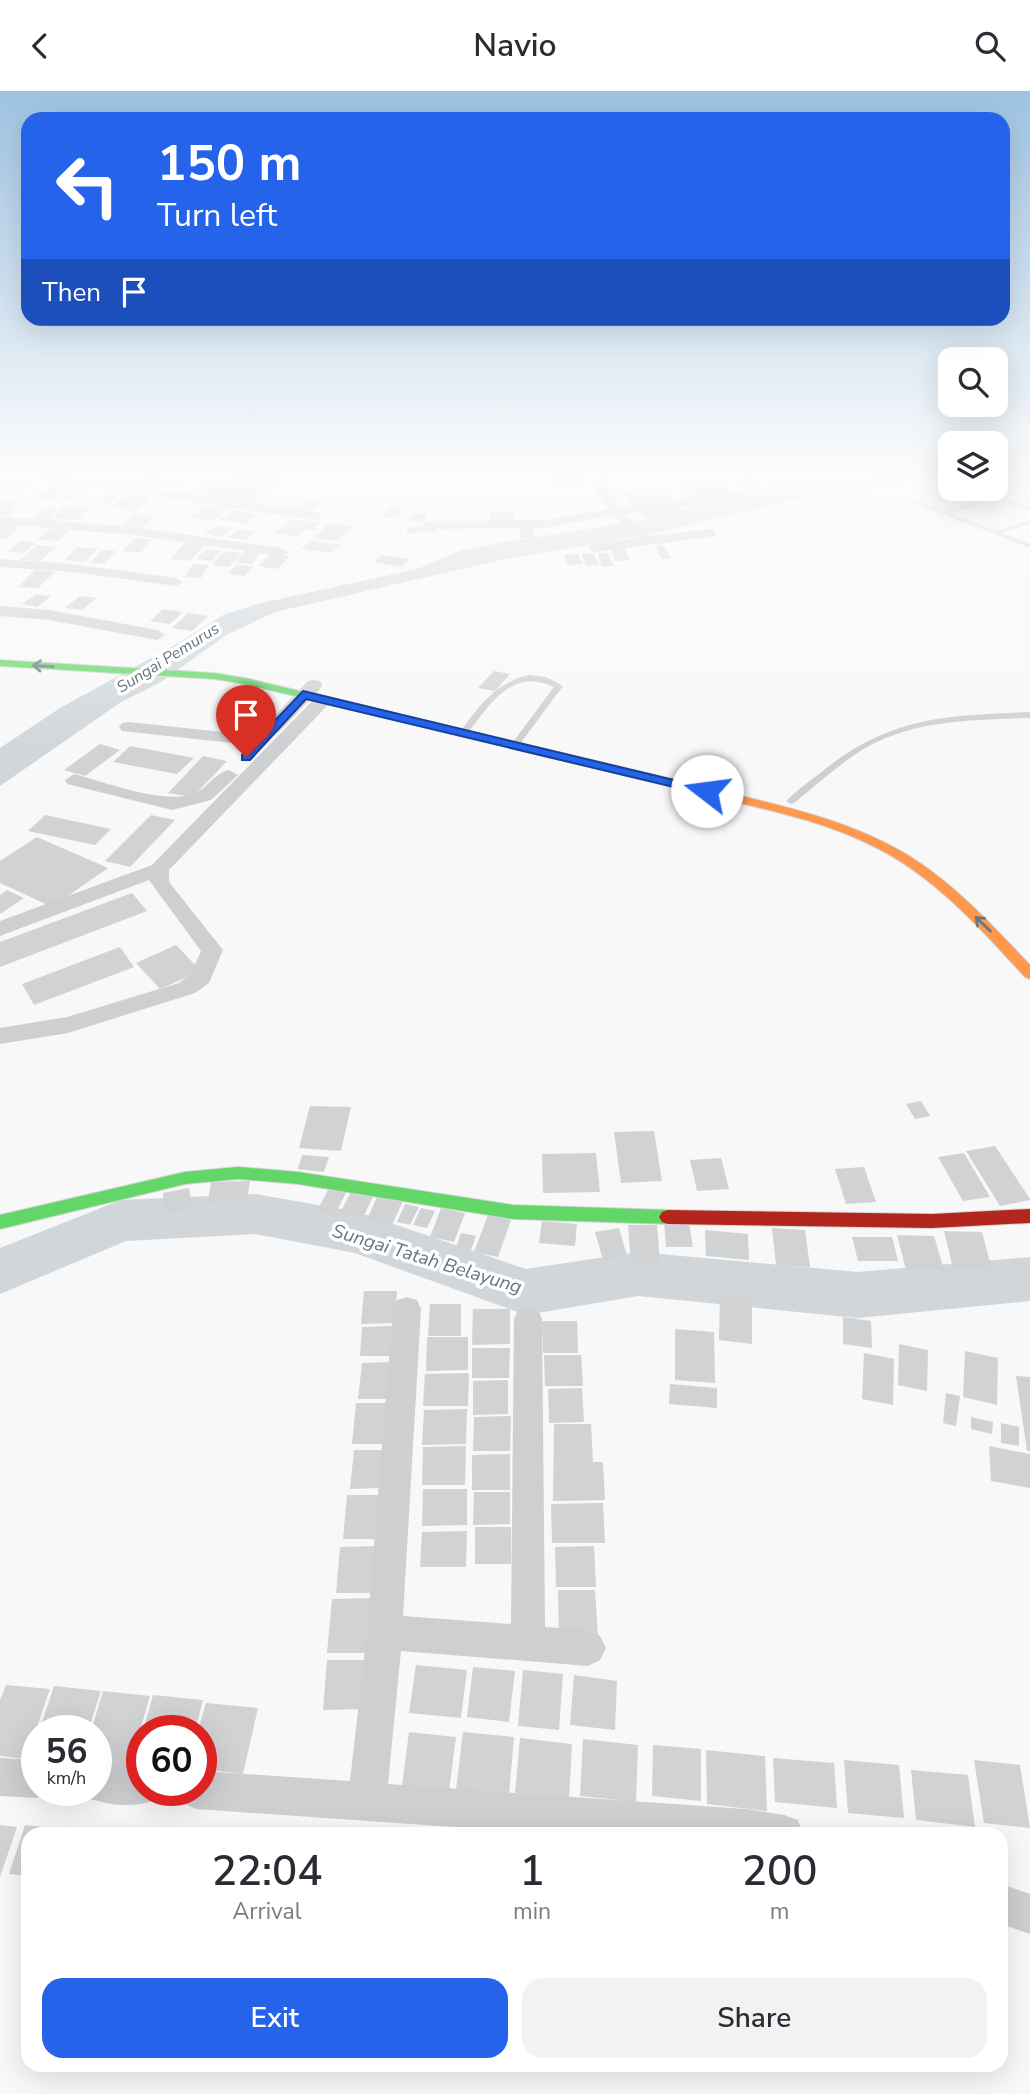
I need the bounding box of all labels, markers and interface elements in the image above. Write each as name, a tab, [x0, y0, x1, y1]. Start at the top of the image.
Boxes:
text: Navio	[473, 24, 557, 67]
icon: back	[21, 27, 59, 65]
icon: search	[971, 27, 1009, 65]
text: 150 m	[157, 130, 301, 197]
icon: left	[42, 140, 133, 231]
text: Turn left	[157, 194, 277, 237]
icon: arrive	[115, 273, 153, 311]
text: Then	[42, 275, 101, 310]
map controls	[938, 347, 1008, 501]
button: search	[938, 347, 1008, 417]
button: layers	[938, 431, 1008, 501]
water label: Sungai Pemurus	[113, 618, 224, 698]
one-way arrow	[32, 659, 55, 672]
pin	[216, 685, 276, 757]
icon: arrive	[227, 696, 265, 734]
position arrow	[670, 754, 744, 828]
one-way arrow	[975, 916, 992, 933]
water label: Sungai Tatah Belayung	[329, 1218, 525, 1300]
speed limit sign: 60	[126, 1715, 217, 1806]
text: 56	[45, 1728, 88, 1775]
text: km/h	[47, 1766, 86, 1790]
text: 22:04	[212, 1843, 322, 1900]
text: 1	[519, 1843, 545, 1900]
text: 200	[742, 1843, 817, 1900]
text: Arrival	[232, 1896, 302, 1927]
text: min	[513, 1896, 551, 1927]
text: m	[770, 1896, 789, 1927]
button: Exit	[42, 1978, 508, 2058]
button: Share	[522, 1978, 987, 2058]

